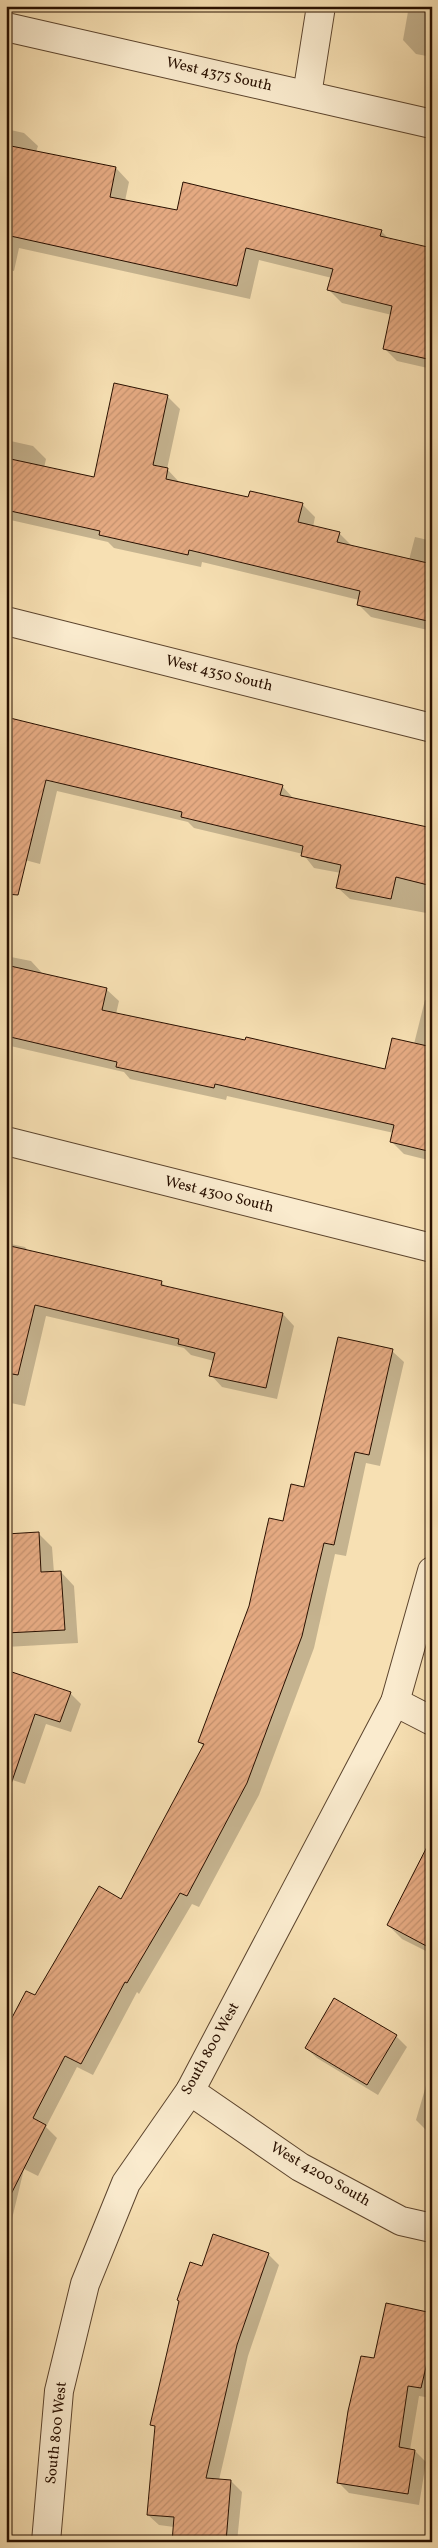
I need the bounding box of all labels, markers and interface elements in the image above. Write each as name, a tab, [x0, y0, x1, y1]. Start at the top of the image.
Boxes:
street label: West 4375 South	[164, 53, 274, 97]
street label: West 4350 South	[163, 651, 275, 697]
street label: West 4300 South	[162, 1171, 276, 1219]
street label: South 800 West	[177, 1999, 245, 2099]
street label: West 4200 South	[266, 2138, 374, 2212]
street label: South 800 West	[41, 2381, 73, 2485]

